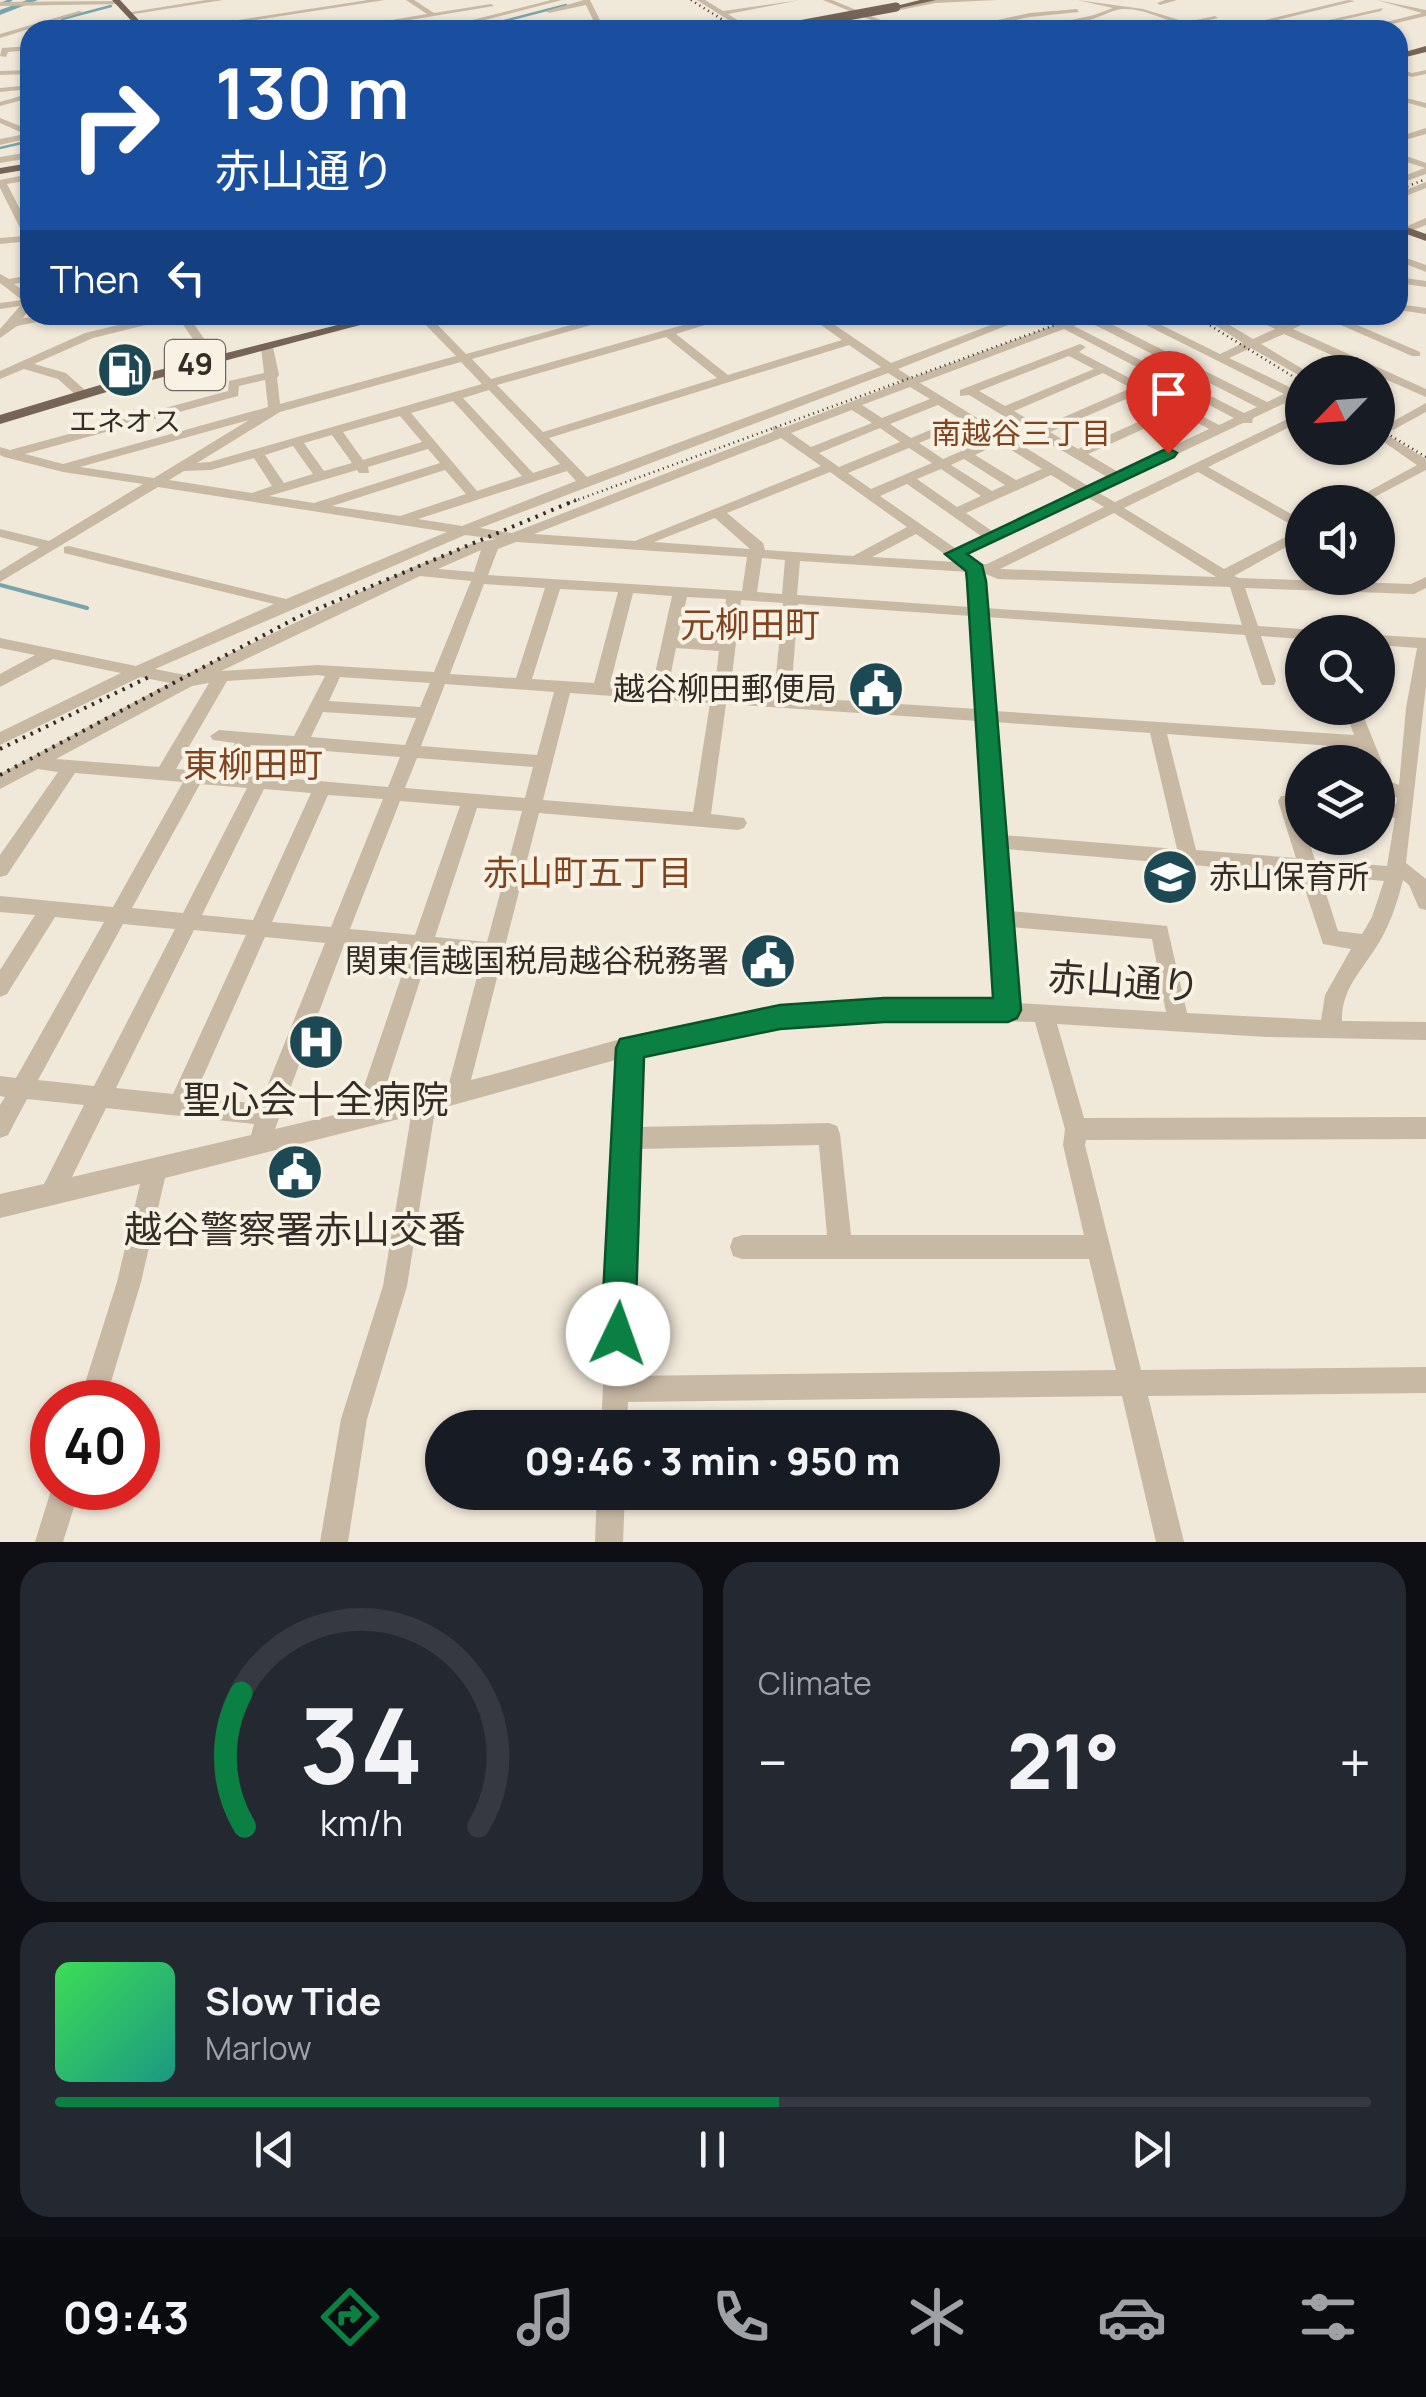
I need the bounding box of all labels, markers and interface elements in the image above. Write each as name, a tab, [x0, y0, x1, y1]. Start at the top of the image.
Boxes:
text: 130 m	[215, 44, 409, 140]
icon: right	[50, 60, 180, 190]
text: 赤山通り	[215, 139, 395, 201]
icon: left	[159, 250, 214, 305]
text: Then	[50, 252, 139, 304]
fuel station icon: エネオス	[95, 340, 155, 400]
road number: 49	[165, 340, 225, 390]
pin	[1126, 351, 1211, 454]
north arrow	[1285, 355, 1395, 465]
map controls	[1285, 355, 1395, 855]
icon: arrive	[1141, 366, 1196, 421]
place label: エネオス	[69, 401, 181, 439]
district label: 南越谷三丁目	[931, 412, 1111, 453]
button: sound	[1285, 485, 1395, 595]
district label: 元柳田町	[680, 600, 820, 648]
button: search	[1285, 615, 1395, 725]
public building icon: 越谷柳田郵便局	[846, 659, 906, 719]
place label: 越谷柳田郵便局	[613, 666, 837, 710]
district label: 東柳田町	[183, 740, 323, 788]
button: layers	[1285, 745, 1395, 855]
school or university icon: 赤山保育所	[1140, 847, 1200, 907]
district label: 赤山町五丁目	[483, 848, 693, 896]
place label: 赤山保育所	[1209, 854, 1369, 898]
public building icon: 関東信越国税局越谷税務署	[738, 931, 798, 991]
place label: 関東信越国税局越谷税務署	[345, 938, 729, 982]
street label: 赤山通り	[1047, 949, 1202, 1011]
hospital icon: 聖心会十全病院	[286, 1012, 346, 1072]
place label: 聖心会十全病院	[183, 1072, 449, 1124]
public building icon: 越谷警察署赤山交番	[265, 1142, 325, 1202]
place label: 越谷警察署赤山交番	[124, 1202, 466, 1254]
position arrow	[566, 1282, 670, 1386]
speed limit sign: 40	[30, 1380, 160, 1510]
text: 09:46 · 3 min · 950 m	[525, 1434, 900, 1486]
text: Climate	[758, 1661, 872, 1705]
text: 34	[300, 1673, 423, 1815]
text: 21°	[1007, 1709, 1120, 1812]
text: −	[758, 1724, 788, 1800]
text: +	[1339, 1724, 1371, 1800]
text: km/h	[320, 1798, 403, 1847]
text: Slow Tide	[205, 1974, 382, 2026]
text: Marlow	[205, 2026, 312, 2070]
icon: previous	[247, 2122, 302, 2177]
icon: pause	[685, 2122, 740, 2177]
icon: next	[1124, 2122, 1179, 2177]
icon: directions	[315, 2282, 385, 2352]
icon: music	[511, 2282, 581, 2352]
icon: phone	[706, 2282, 776, 2352]
icon: climate	[902, 2282, 972, 2352]
icon: car	[1097, 2282, 1167, 2352]
icon: filters	[1293, 2282, 1363, 2352]
text: 09:43	[63, 2286, 189, 2348]

